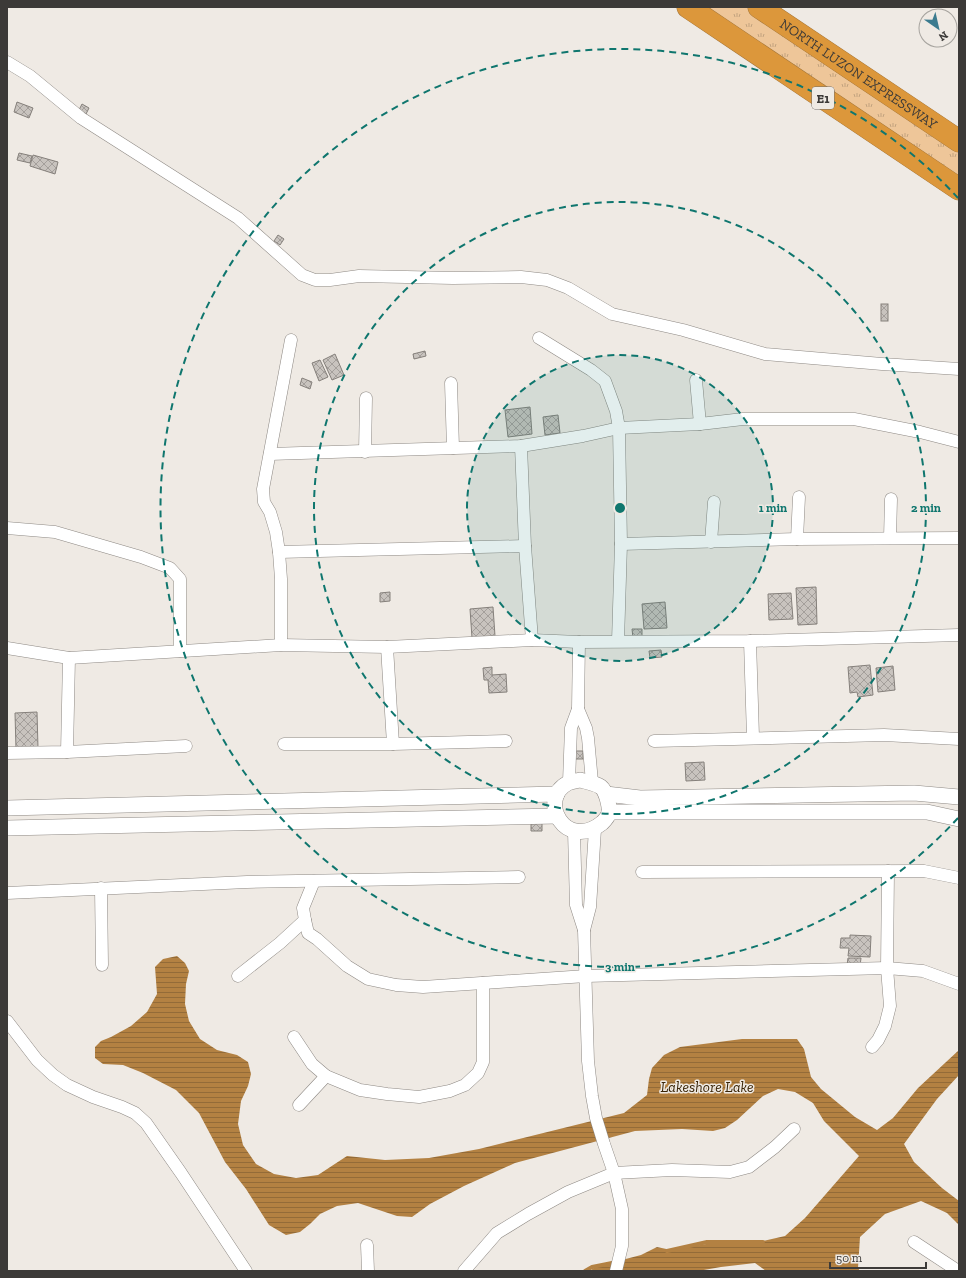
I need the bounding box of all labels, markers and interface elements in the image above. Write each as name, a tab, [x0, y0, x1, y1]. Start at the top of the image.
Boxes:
north arrow	[918, 8, 958, 48]
street label: NORTH LUZON EXPRESSWAY	[777, 15, 941, 133]
text: N	[936, 28, 950, 44]
road number: E1	[812, 87, 834, 109]
centre of rings	[613, 501, 627, 515]
text: 1 min	[759, 501, 787, 515]
text: 2 min	[911, 501, 941, 515]
text: 3 min	[605, 960, 635, 974]
water label: Lakeshore Lake	[660, 1078, 754, 1096]
scale bar	[830, 1244, 926, 1270]
text: 50 m	[836, 1251, 863, 1265]

